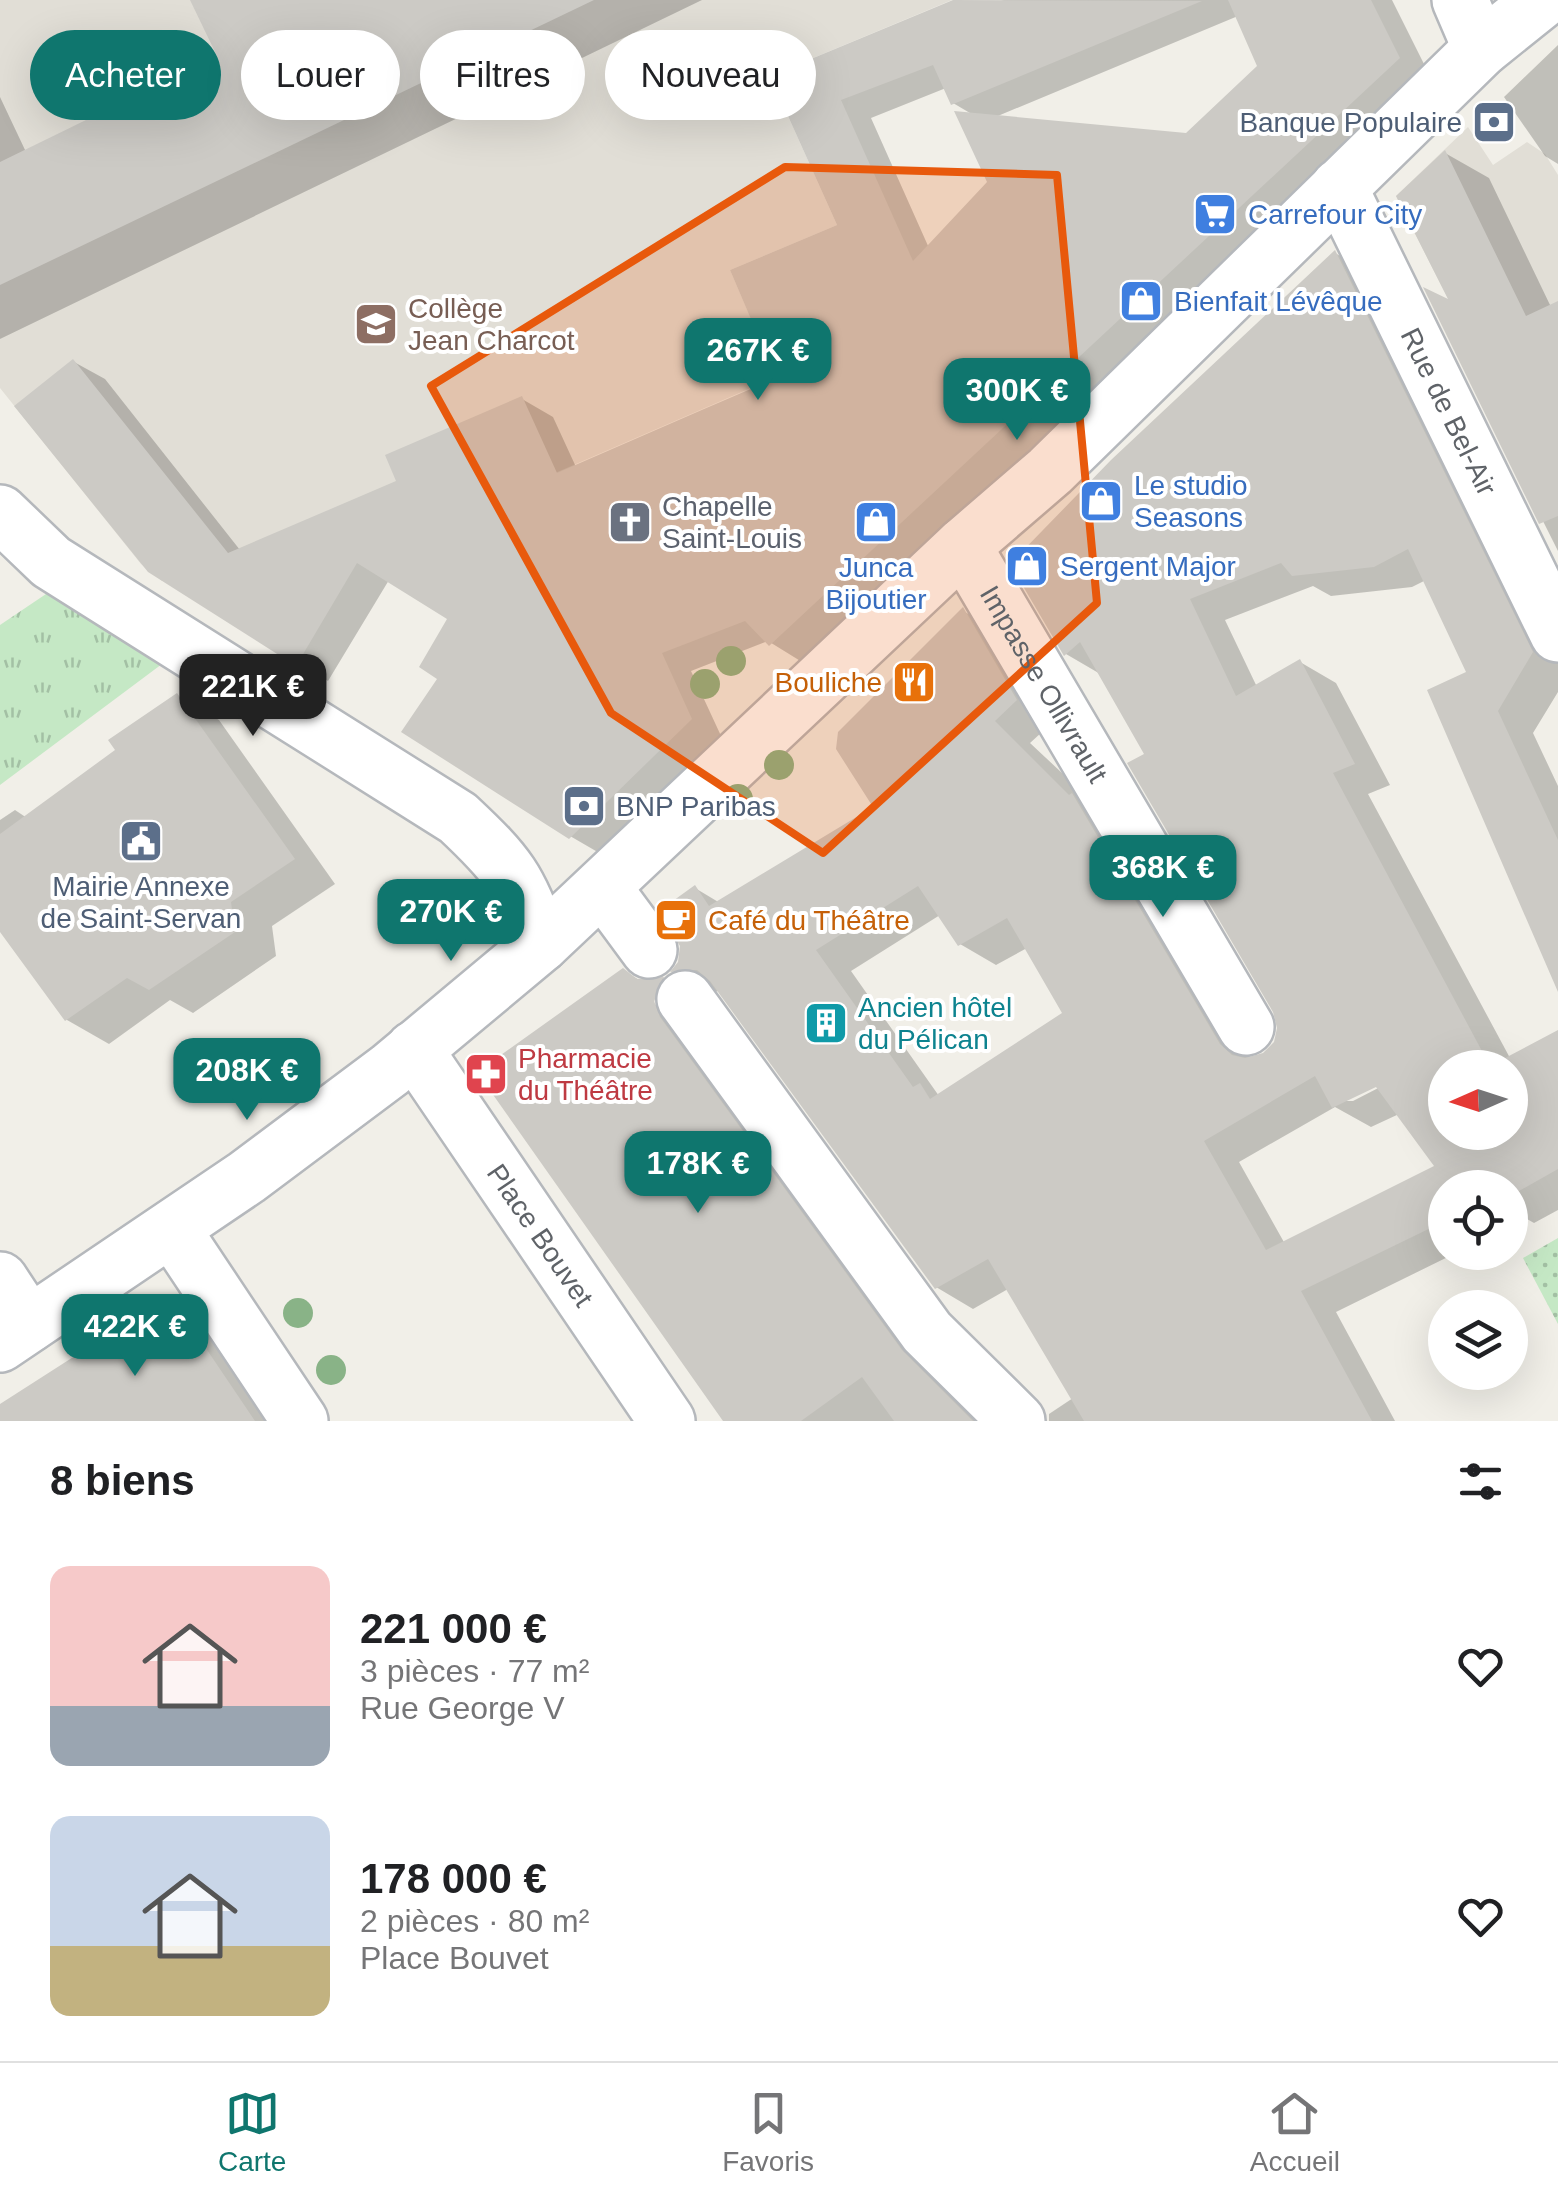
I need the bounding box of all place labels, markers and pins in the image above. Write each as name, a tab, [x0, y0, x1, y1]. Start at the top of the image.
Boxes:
bank icon: Banque Populaire	[1471, 99, 1517, 145]
place label: Banque Populaire	[1239, 107, 1462, 138]
supermarket icon: Carrefour City	[1192, 191, 1238, 237]
place label: Carrefour City	[1248, 199, 1422, 230]
shop icon: Bienfait Lévêque	[1118, 278, 1164, 324]
place label: Bienfait Lévêque	[1174, 286, 1383, 317]
place label: Collège Jean Charcot	[408, 293, 575, 356]
school or university icon: Collège Jean Charcot	[353, 301, 399, 347]
pin: 267K €	[677, 318, 839, 403]
pin: 300K €	[936, 358, 1098, 443]
place label: Le studio Seasons	[1134, 470, 1248, 533]
shop icon: Le studio Seasons	[1078, 478, 1124, 524]
place label: Chapelle Saint-Louis	[662, 491, 802, 554]
church icon: Chapelle Saint-Louis	[607, 499, 653, 545]
shop icon: Junca Bijoutier	[853, 499, 899, 545]
shop icon: Sergent Major	[1004, 543, 1050, 589]
place label: Sergent Major	[1060, 551, 1236, 582]
place label: Junca Bijoutier	[825, 552, 927, 615]
pin: 221K €	[172, 654, 334, 739]
restaurant icon: Bouliche	[891, 659, 937, 705]
place label: Bouliche	[775, 667, 882, 698]
bank icon: BNP Paribas	[561, 783, 607, 829]
place label: BNP Paribas	[616, 791, 776, 822]
public building icon: Mairie Annexe de Saint-Servan	[118, 818, 164, 864]
pin: 368K €	[1082, 835, 1244, 920]
place label: Mairie Annexe de Saint-Servan	[41, 871, 241, 934]
pin: 270K €	[370, 879, 532, 964]
cafe icon: Café du Théâtre	[653, 897, 699, 943]
place label: Café du Théâtre	[708, 905, 910, 936]
place label: Ancien hôtel du Pélican	[858, 992, 1012, 1055]
building icon: Ancien hôtel du Pélican	[803, 1000, 849, 1046]
pin: 208K €	[166, 1038, 328, 1123]
place label: Pharmacie du Théâtre	[518, 1043, 653, 1106]
pharmacy icon: Pharmacie du Théâtre	[463, 1051, 509, 1097]
pin: 178K €	[617, 1131, 779, 1216]
pin: 422K €	[54, 1294, 216, 1379]

